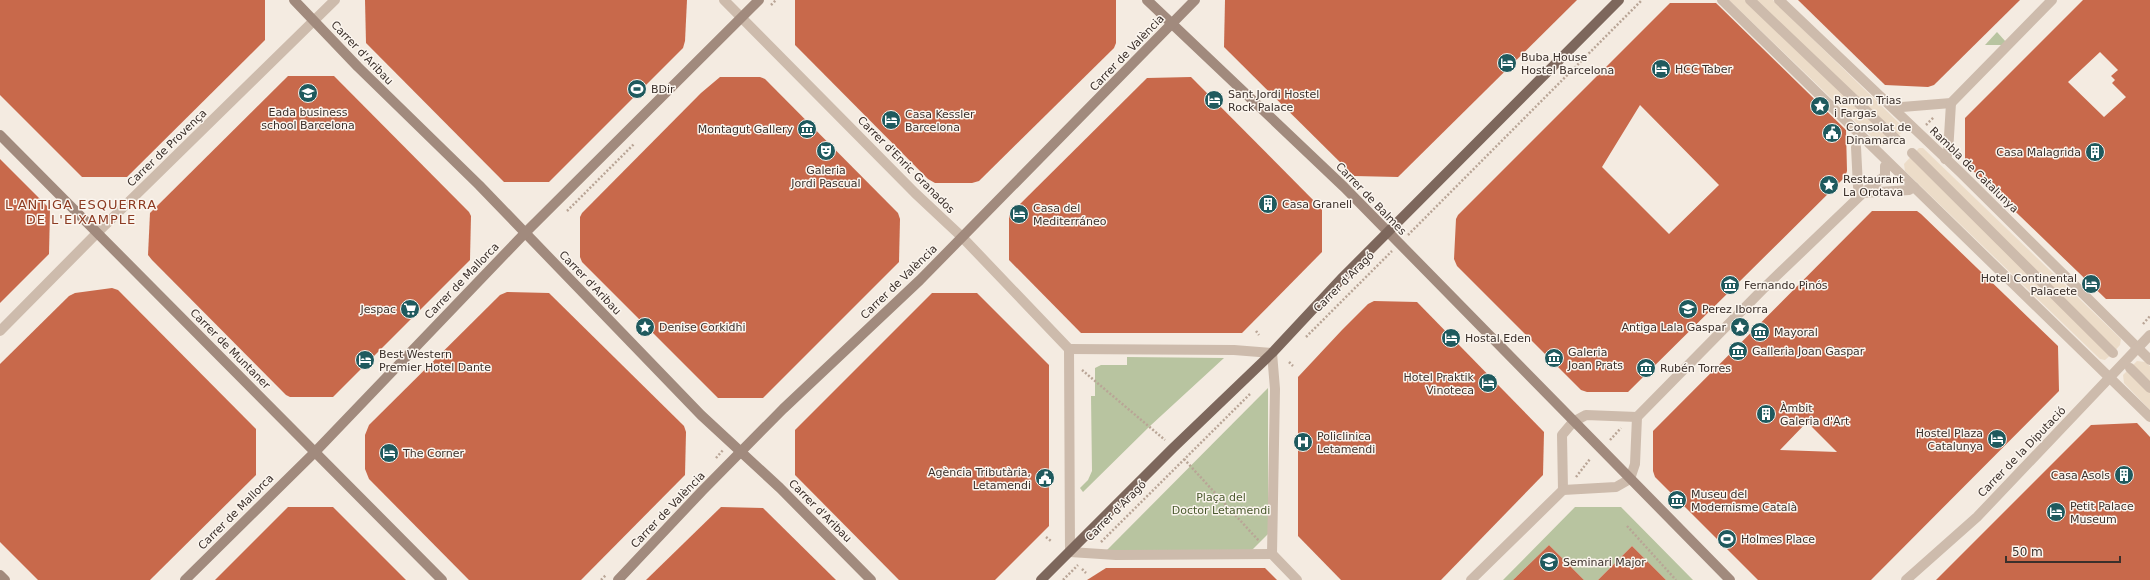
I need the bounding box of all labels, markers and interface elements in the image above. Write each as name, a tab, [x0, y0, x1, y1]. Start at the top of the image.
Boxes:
street label: Carrer de València	[1087, 12, 1167, 94]
street label: Carrer d'Aribau	[328, 18, 396, 88]
place label: Buba House Hostel Barcelona	[1521, 51, 1614, 77]
hotel icon: Buba House Hostel Barcelona	[1496, 52, 1518, 74]
hotel icon: HCC Taber	[1650, 58, 1672, 80]
place label: HCC Taber	[1675, 63, 1733, 76]
sports icon: BDir	[626, 78, 648, 100]
school or university icon: Eada business school Barcelona	[297, 82, 319, 104]
place label: BDir	[651, 83, 675, 96]
place label: Sant Jordi Hostel Rock Palace	[1228, 88, 1319, 114]
hotel icon: Sant Jordi Hostel Rock Palace	[1203, 89, 1225, 111]
place label: Ramon Trias i Fargas	[1834, 94, 1901, 120]
place icon: Ramon Trias i Fargas	[1809, 95, 1831, 117]
place label: Eada business school Barcelona	[261, 106, 355, 132]
street label: Carrer de Provença	[125, 107, 209, 189]
place label: Casa Kessler Barcelona	[905, 108, 975, 134]
hotel icon: Casa Kessler Barcelona	[880, 109, 902, 131]
street label: Carrer d'Enric Granados	[855, 114, 957, 216]
museum icon: Montagut Gallery	[796, 118, 818, 140]
place label: Consolat de Dinamarca	[1846, 121, 1911, 147]
public building icon: Consolat de Dinamarca	[1821, 122, 1843, 144]
place label: Montagut Gallery	[698, 123, 793, 136]
street label: Rambla de Catalunya	[1927, 124, 2021, 216]
theatre icon: Galeria Jordi Pascual	[815, 140, 837, 162]
building icon: Casa Malagrida	[2084, 141, 2106, 163]
place label: Casa Malagrida	[1996, 146, 2081, 159]
street label: Carrer de Balmes	[1333, 160, 1409, 238]
place label: Galeria Jordi Pascual	[790, 164, 861, 190]
place label: Restaurant La Orotava	[1843, 173, 1904, 199]
place icon: Restaurant La Orotava	[1818, 174, 1840, 196]
building icon: Casa Granell	[1257, 193, 1279, 215]
district label: L'ANTIGA ESQUERRA DE L'EIXAMPLE	[5, 197, 157, 227]
place label: Casa Granell	[1282, 198, 1352, 211]
place label: Casa del Mediterráneo	[1033, 202, 1107, 228]
hotel icon: Casa del Mediterráneo	[1008, 203, 1030, 225]
street label: Carrer de Mallorca	[422, 240, 502, 322]
street label: Carrer de València	[858, 242, 940, 322]
street label: Carrer d'Aribau	[556, 248, 624, 318]
street label: Carrer d'Aragó	[1311, 249, 1377, 315]
place label: Hotel Continental Palacete	[1981, 272, 2077, 298]
hotel icon: Hotel Continental Palacete	[2080, 273, 2102, 295]
museum icon: Fernando Pinós	[1719, 274, 1741, 296]
place label: Fernando Pinós	[1744, 279, 1828, 292]
supermarket icon: Jespac	[399, 298, 421, 320]
school or university icon: Perez Iborra	[1677, 298, 1699, 320]
place label: Jespac	[359, 303, 396, 316]
place label: Perez Iborra	[1702, 303, 1768, 316]
street label: Carrer de Muntaner	[187, 306, 273, 392]
place icon: Denise Corkidhi	[634, 316, 656, 338]
place icon: Antiga Lala Gaspar	[1729, 316, 1751, 338]
place label: Denise Corkidhi	[659, 321, 746, 334]
place label: Antiga Lala Gaspar	[1622, 321, 1726, 334]
museum icon: Mayoral	[1749, 321, 1771, 343]
place label: Mayoral	[1774, 326, 1818, 339]
hotel icon: Hostal Eden	[1440, 327, 1462, 349]
place label: Hostal Eden	[1465, 332, 1531, 345]
museum icon: Galleria Joan Gaspar	[1727, 340, 1749, 362]
place label: Galleria Joan Gaspar	[1752, 345, 1865, 358]
place label: Galeria Joan Prats	[1567, 346, 1623, 372]
museum icon: Galeria Joan Prats	[1543, 347, 1565, 369]
place label: Best Western Premier Hotel Dante	[379, 348, 491, 374]
hotel icon: Best Western Premier Hotel Dante	[354, 349, 376, 371]
museum icon: Rubén Torres	[1635, 357, 1657, 379]
place label: Rubén Torres	[1660, 362, 1731, 375]
place label: Hotel Praktik Vinoteca	[1404, 371, 1475, 397]
hotel icon: Hotel Praktik Vinoteca	[1477, 372, 1499, 394]
place label: Àmbit Galeria d'Art	[1780, 402, 1850, 428]
building icon: Àmbit Galeria d'Art	[1755, 403, 1777, 425]
street label: Carrer de la Diputació	[1975, 404, 2069, 500]
place label: Hostel Plaza Catalunya	[1916, 427, 1983, 453]
hotel icon: Hostel Plaza Catalunya	[1986, 428, 2008, 450]
place label: Policlinica Letamendi	[1317, 430, 1375, 456]
hospital icon: Policlinica Letamendi	[1292, 431, 1314, 453]
hotel icon: The Corner	[378, 442, 400, 464]
place label: The Corner	[402, 447, 464, 460]
building icon: Casa Asols	[2113, 464, 2135, 486]
place label: Agència Tributària, Letamendi	[928, 466, 1031, 492]
public building icon: Agència Tributària, Letamendi	[1034, 467, 1056, 489]
street label: Carrer de València	[628, 469, 708, 551]
place label: Casa Asols	[2051, 469, 2110, 482]
street label: Carrer de Mallorca	[196, 472, 276, 552]
street label: Carrer d'Aribau	[786, 477, 854, 545]
street label: Carrer d'Aragó	[1083, 478, 1149, 544]
place label: Museu del Modernisme Català	[1691, 488, 1797, 514]
museum icon: Museu del Modernisme Català	[1666, 489, 1688, 511]
park label: Plaça del Doctor Letamendi	[1172, 491, 1270, 517]
place label: Petit Palace Museum	[2070, 500, 2134, 526]
hotel icon: Petit Palace Museum	[2045, 501, 2067, 523]
sports icon: Holmes Place	[1716, 528, 1738, 550]
place label: Holmes Place	[1741, 533, 1815, 546]
scale bar	[2006, 538, 2120, 564]
text: 50 m	[2012, 545, 2043, 559]
school or university icon: Seminari Major	[1538, 551, 1560, 573]
place label: Seminari Major	[1563, 556, 1646, 569]

